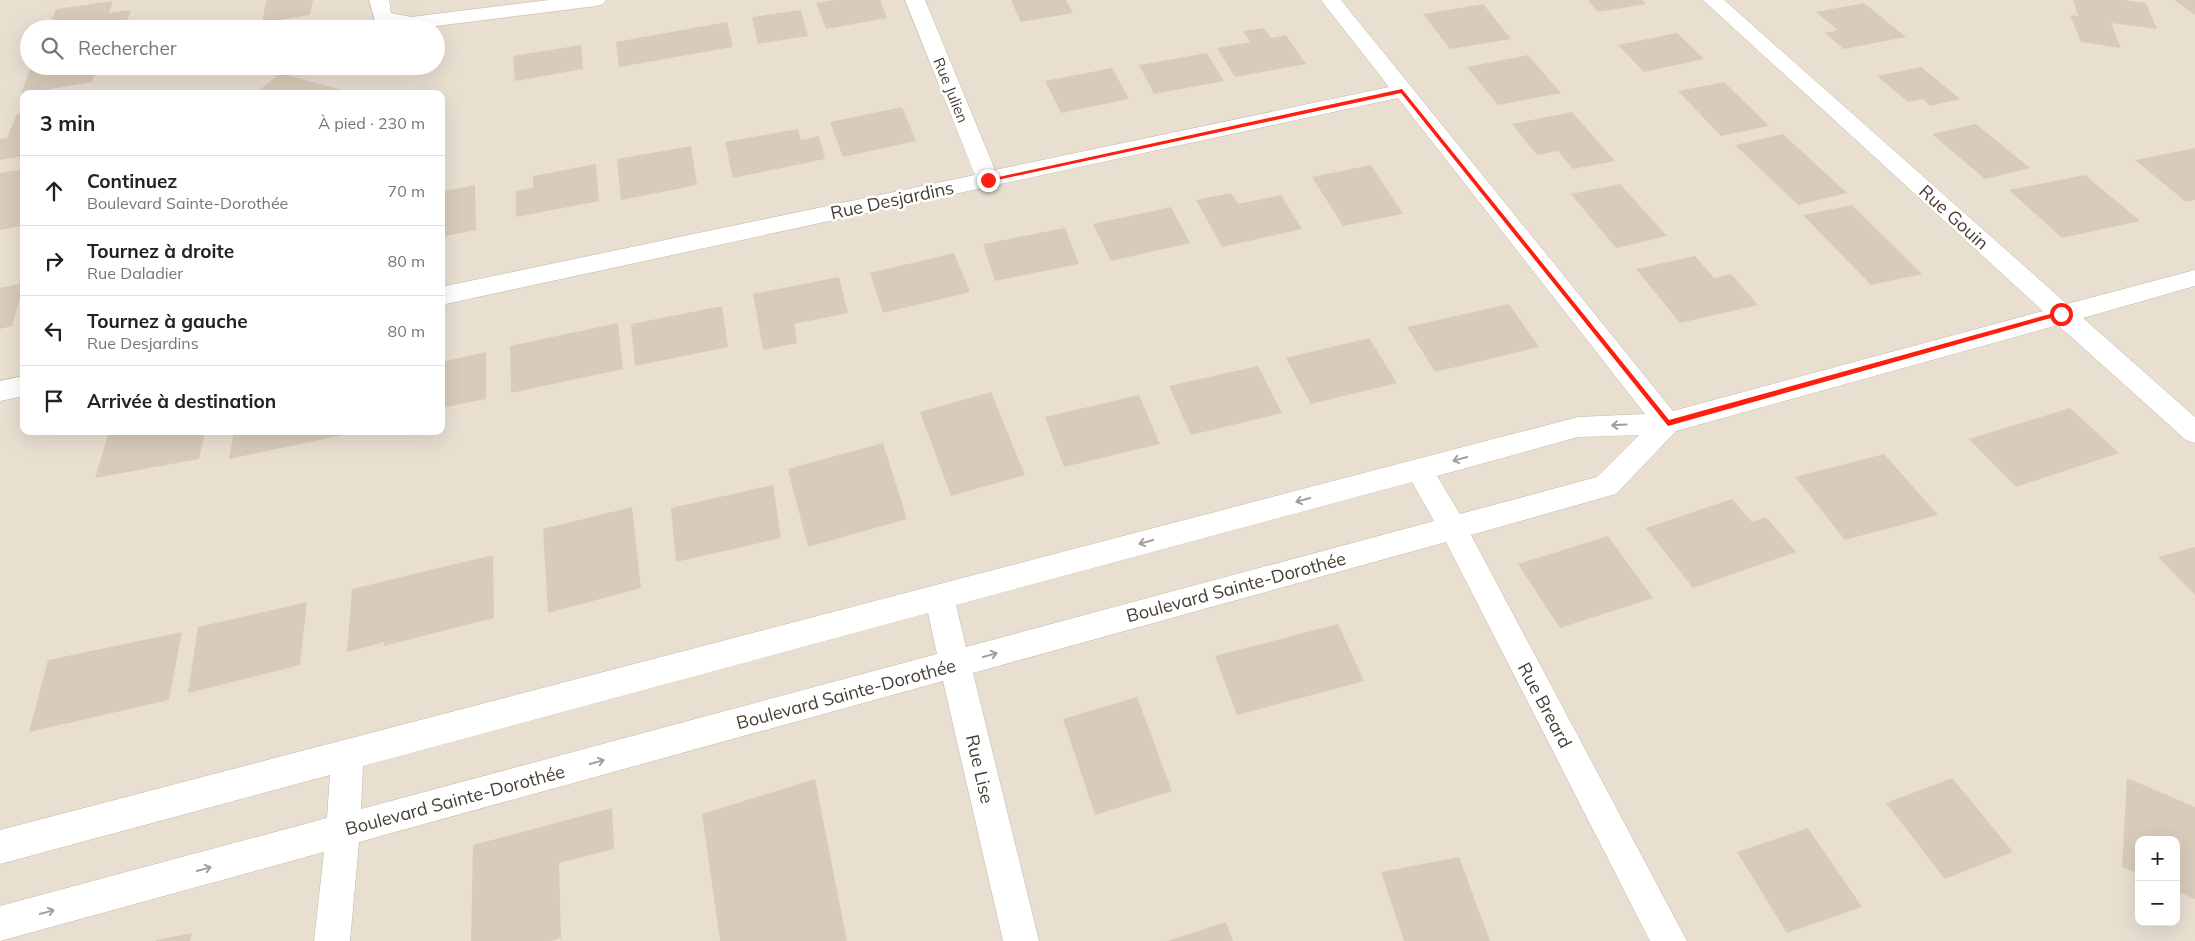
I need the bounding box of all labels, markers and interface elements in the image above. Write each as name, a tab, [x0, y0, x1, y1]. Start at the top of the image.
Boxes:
search box	[20, 20, 445, 75]
icon: search	[38, 34, 66, 62]
text: Rechercher	[78, 36, 177, 60]
street label: Rue Julien	[929, 55, 973, 125]
text: 3 min	[40, 110, 95, 136]
text: À pied · 230 m	[318, 113, 425, 133]
text: Continuez	[87, 169, 177, 193]
route end	[977, 169, 1000, 192]
street label: Rue Desjardins	[828, 176, 956, 224]
icon: ahead	[40, 177, 68, 205]
street label: Rue Gouin	[1914, 180, 1994, 254]
text: 70 m	[388, 181, 425, 201]
text: Boulevard Sainte-Dorothée	[87, 193, 288, 213]
text: Tournez à droite	[87, 239, 234, 263]
icon: right	[40, 247, 68, 275]
text: 80 m	[388, 251, 425, 271]
text: Rue Daladier	[87, 263, 183, 283]
route start	[2050, 303, 2073, 326]
text: Tournez à gauche	[87, 309, 248, 333]
icon: left	[40, 317, 68, 345]
text: 80 m	[388, 321, 425, 341]
text: Rue Desjardins	[87, 333, 199, 353]
icon: arrive	[40, 387, 68, 415]
text: Arrivée à destination	[87, 389, 276, 413]
one-way arrow	[1611, 421, 1627, 430]
one-way arrow	[1453, 454, 1469, 464]
one-way arrow	[1296, 496, 1312, 506]
one-way arrow	[1139, 538, 1155, 547]
street label: Boulevard Sainte-Dorothée	[1124, 547, 1348, 627]
one-way arrow	[982, 649, 998, 659]
street label: Boulevard Sainte-Dorothée	[734, 654, 958, 734]
street label: Rue Breard	[1513, 658, 1577, 752]
street label: Rue Lise	[961, 732, 999, 806]
one-way arrow	[589, 756, 605, 766]
street label: Boulevard Sainte-Dorothée	[343, 760, 567, 840]
map controls	[2135, 836, 2180, 926]
button: +	[2135, 836, 2180, 881]
one-way arrow	[195, 863, 211, 873]
button: −	[2135, 881, 2180, 926]
one-way arrow	[39, 906, 55, 916]

